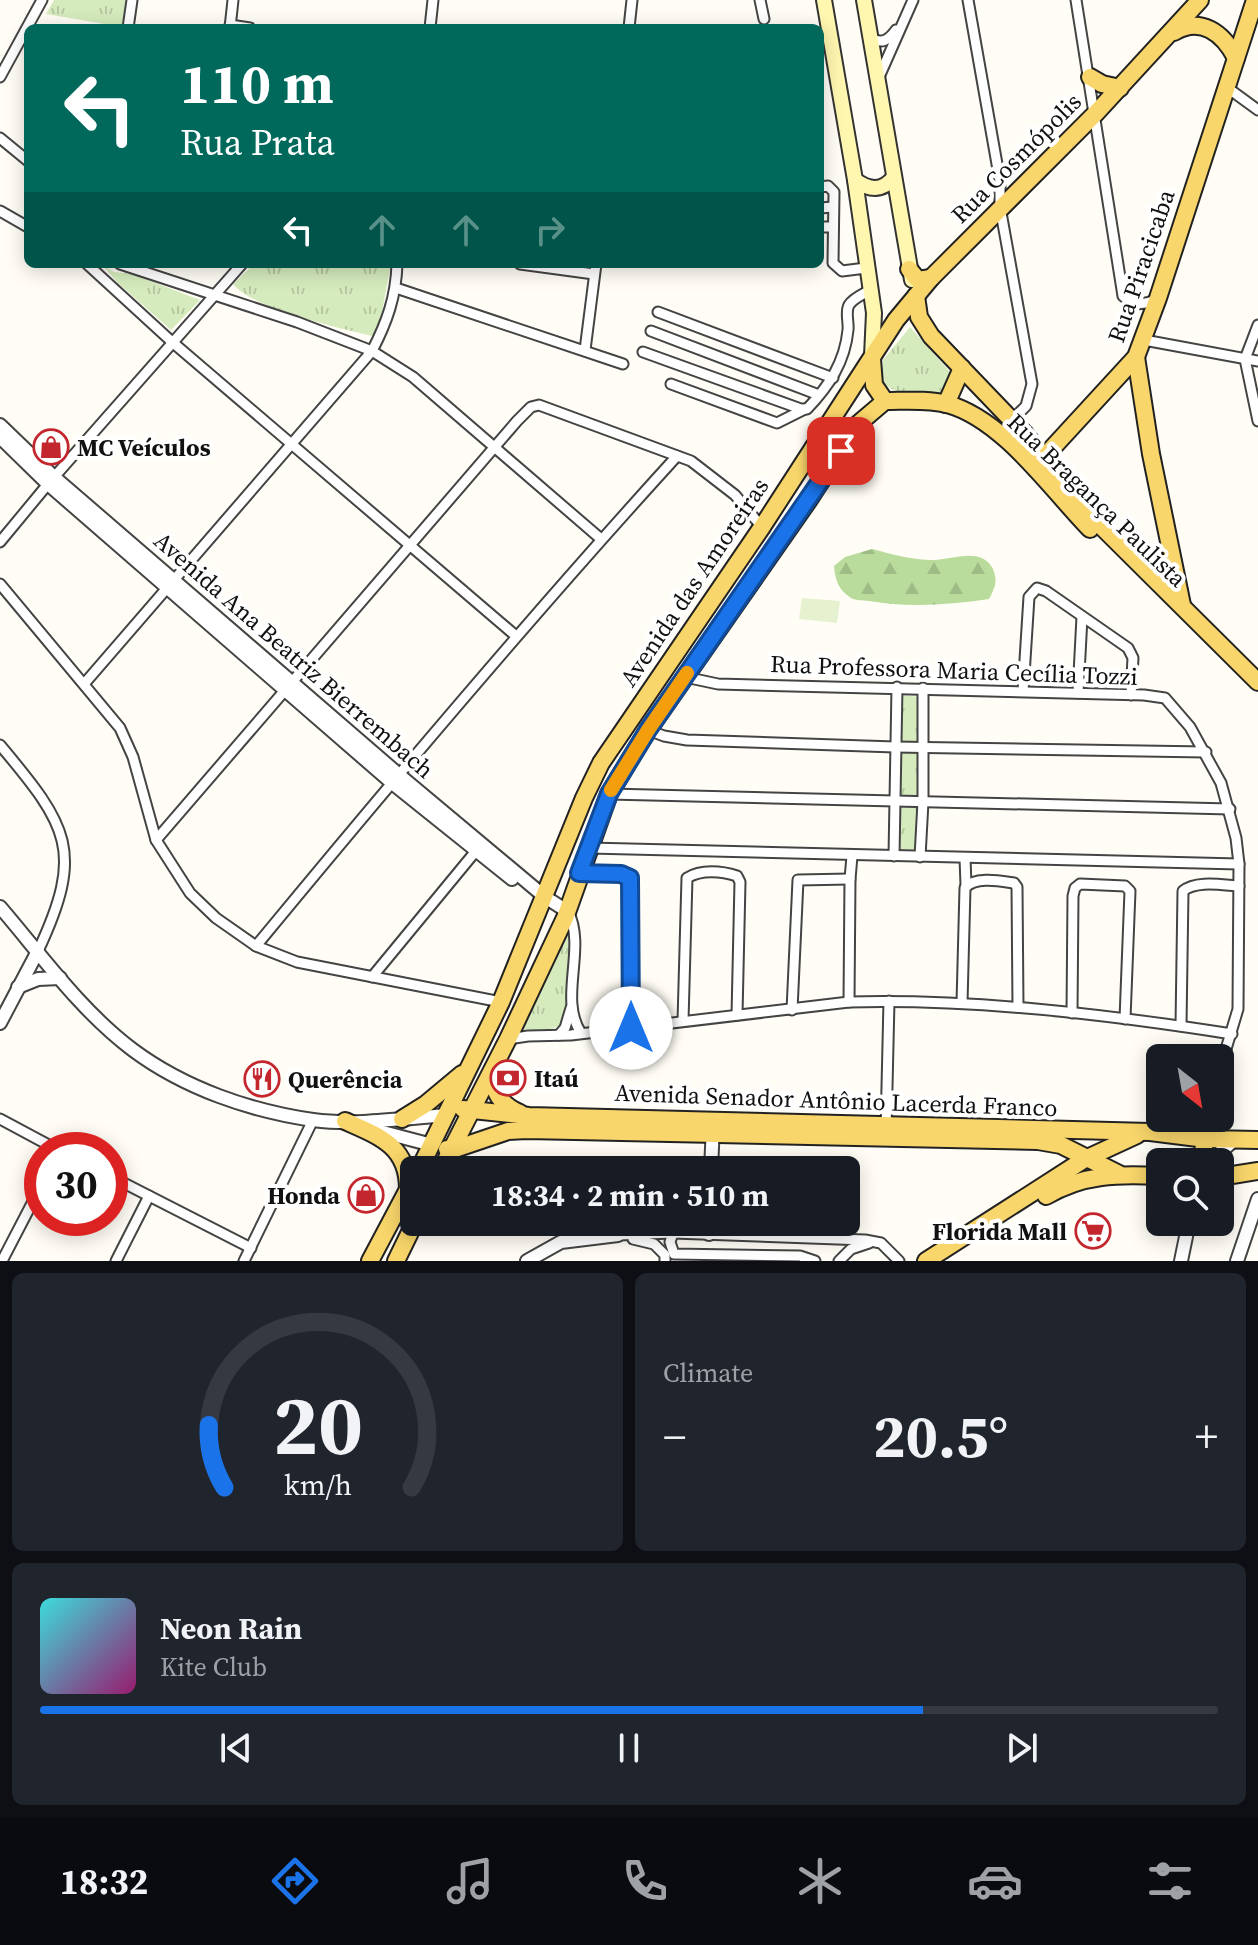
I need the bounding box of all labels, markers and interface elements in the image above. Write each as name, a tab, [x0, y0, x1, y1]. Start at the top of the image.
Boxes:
text: 110 m	[180, 45, 334, 122]
icon: left	[48, 56, 152, 160]
street label: Rua Cosmópolis	[943, 85, 1089, 231]
text: Rua Prata	[180, 118, 335, 167]
street label: Rua Piracicaba	[1099, 184, 1183, 347]
icon: left	[276, 208, 320, 252]
icon: ahead	[360, 208, 404, 252]
icon: ahead	[444, 208, 488, 252]
icon: right	[528, 208, 572, 252]
street label: Rua Bragança Paulista	[1000, 406, 1194, 595]
pin	[807, 417, 875, 485]
shop icon: MC Veículos	[32, 428, 70, 466]
icon: arrive	[819, 429, 863, 473]
place label: MC Veículos	[77, 431, 211, 464]
street label: Avenida das Amoreiras	[612, 471, 776, 693]
street label: Avenida Ana Beatriz Bierrembach	[147, 524, 441, 786]
street label: Rua Professora Maria Cecília Tozzi	[770, 647, 1138, 693]
position arrow	[589, 986, 673, 1070]
north arrow	[1146, 1044, 1234, 1132]
map controls	[1146, 1044, 1234, 1236]
bank icon: Itaú	[489, 1059, 527, 1097]
restaurant icon: Querência	[243, 1060, 281, 1098]
place label: Itaú	[534, 1062, 579, 1095]
place label: Querência	[288, 1063, 403, 1096]
street label: Avenida Senador Antônio Lacerda Franco	[614, 1076, 1058, 1124]
speed limit sign: 30	[24, 1132, 128, 1236]
button: search	[1146, 1148, 1234, 1236]
text: 18:34 · 2 min · 510 m	[491, 1175, 769, 1216]
shop icon: Honda	[347, 1176, 385, 1214]
place label: Honda	[267, 1179, 340, 1212]
supermarket icon: Florida Mall	[1074, 1212, 1112, 1250]
place label: Florida Mall	[932, 1215, 1067, 1248]
text: Climate	[663, 1355, 753, 1391]
text: 20	[272, 1368, 363, 1482]
text: 20.5°	[873, 1395, 1008, 1477]
text: −	[663, 1406, 686, 1467]
text: +	[1195, 1406, 1218, 1467]
text: km/h	[283, 1465, 352, 1505]
text: Neon Rain	[160, 1608, 302, 1649]
text: Kite Club	[160, 1649, 267, 1685]
icon: previous	[214, 1726, 258, 1770]
icon: pause	[607, 1726, 651, 1770]
icon: next	[1000, 1726, 1044, 1770]
icon: directions	[267, 1853, 323, 1909]
icon: music	[442, 1853, 498, 1909]
icon: phone	[617, 1853, 673, 1909]
icon: climate	[792, 1853, 848, 1909]
icon: car	[967, 1853, 1023, 1909]
icon: filters	[1142, 1853, 1198, 1909]
text: 18:32	[60, 1857, 148, 1906]

